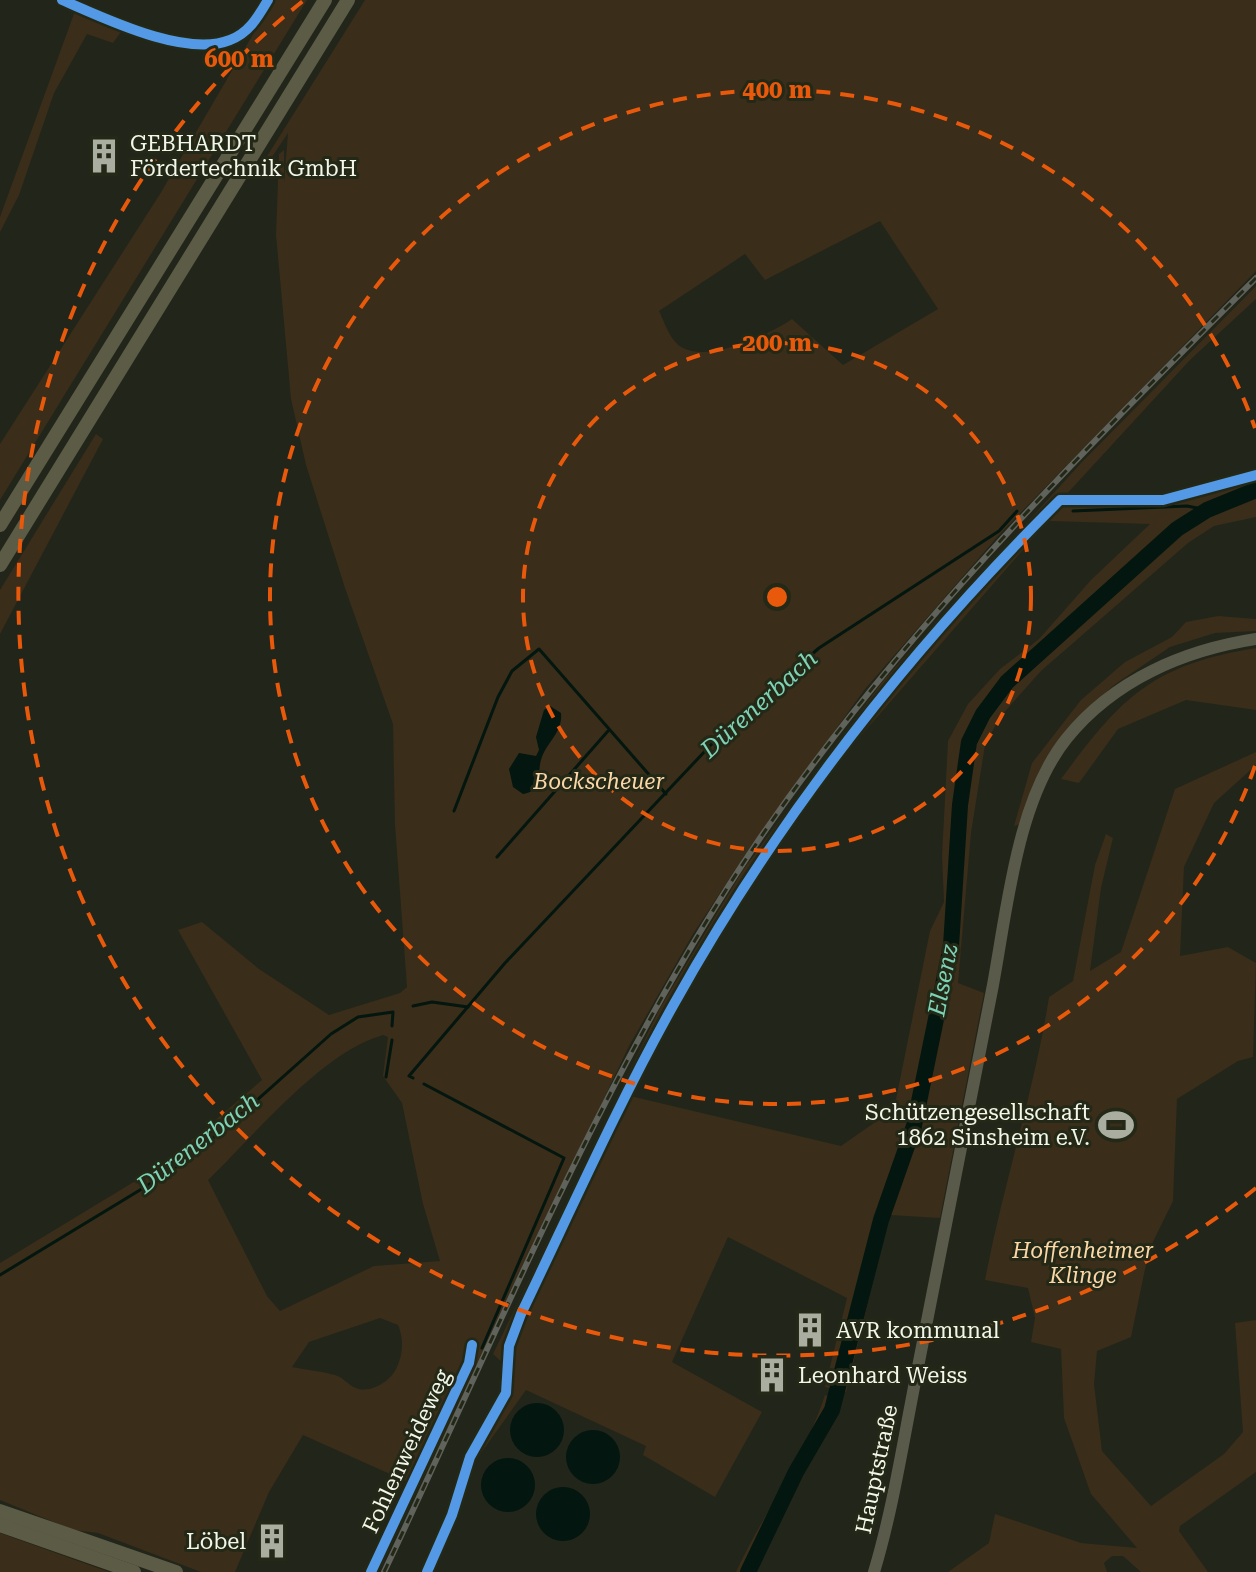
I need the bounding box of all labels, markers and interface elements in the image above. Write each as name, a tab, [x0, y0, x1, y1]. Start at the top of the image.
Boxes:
text: 600 m	[204, 45, 274, 73]
text: 400 m	[742, 76, 812, 104]
place label: GEBHARDT Fördertechnik GmbH	[130, 131, 357, 181]
building icon: GEBHARDT Fördertechnik GmbH	[85, 137, 123, 175]
text: 200 m	[742, 329, 812, 357]
centre of rings	[763, 583, 791, 611]
water label: Dürenerbach	[694, 644, 823, 764]
park label: Bockscheuer	[532, 769, 665, 794]
water label: Elsenz	[922, 941, 964, 1019]
water label: Dürenerbach	[131, 1087, 265, 1200]
place label: Schützengesellschaft 1862 Sinsheim e.V.	[865, 1100, 1090, 1150]
sports icon: Schützengesellschaft 1862 Sinsheim e.V.	[1097, 1106, 1135, 1144]
park label: Hoffenheimer Klinge	[1011, 1238, 1154, 1288]
building icon: AVR kommunal	[791, 1311, 829, 1349]
place label: AVR kommunal	[836, 1318, 1000, 1343]
building icon: Leonhard Weiss	[753, 1356, 791, 1394]
place label: Leonhard Weiss	[798, 1363, 967, 1388]
street label: Fohlenweideweg	[358, 1365, 455, 1537]
street label: Hauptstraße	[851, 1402, 902, 1536]
building icon: Löbel	[253, 1522, 291, 1560]
place label: Löbel	[186, 1529, 246, 1554]

